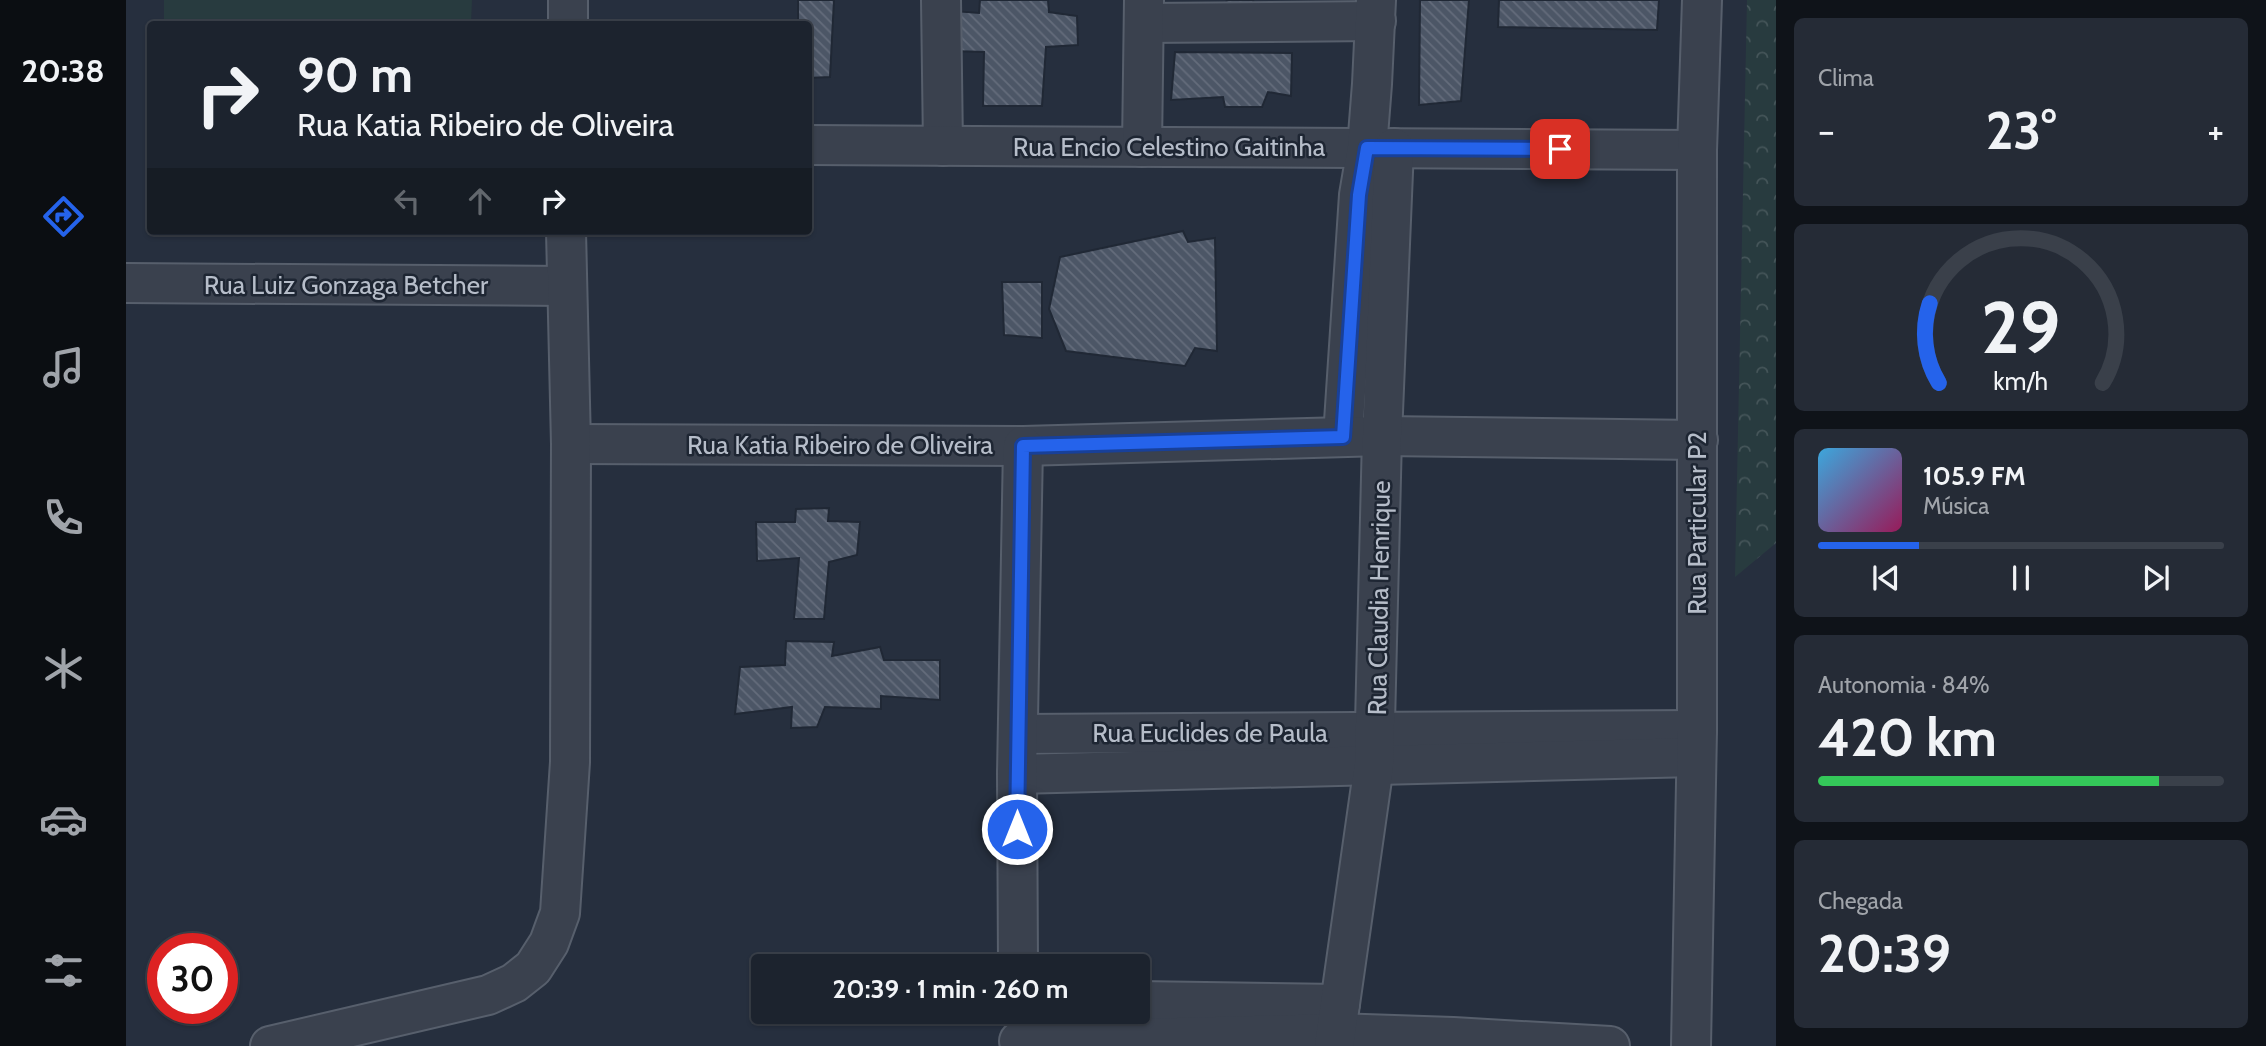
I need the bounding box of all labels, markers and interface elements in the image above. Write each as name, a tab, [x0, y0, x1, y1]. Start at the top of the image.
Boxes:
text: 90 m	[297, 45, 413, 104]
icon: right	[182, 49, 273, 140]
text: 20:38	[21, 51, 105, 90]
text: Clima	[1818, 64, 1874, 92]
text: 23°	[1986, 99, 2056, 162]
text: Rua Katia Ribeiro de Oliveira	[297, 105, 674, 144]
text: −	[1818, 107, 1835, 154]
text: +	[2207, 107, 2224, 154]
pin	[1530, 119, 1590, 179]
icon: arrive	[1541, 130, 1579, 168]
street label: Rua Encio Celestino Gaitinha	[1013, 131, 1326, 163]
icon: left	[388, 182, 426, 220]
icon: ahead	[461, 182, 499, 220]
icon: right	[534, 182, 572, 220]
icon: directions	[39, 192, 88, 241]
street label: Rua Luiz Gonzaga Betcher	[204, 269, 489, 301]
text: 29	[1981, 284, 2061, 372]
icon: music	[39, 343, 88, 392]
text: km/h	[1994, 366, 2048, 396]
street label: Rua Katia Ribeiro de Oliveira	[687, 429, 994, 461]
street label: Rua Particular P2	[1681, 431, 1713, 615]
text: 105.9 FM	[1923, 460, 2026, 492]
street label: Rua Claudia Henrique	[1361, 480, 1397, 716]
text: Música	[1923, 492, 1989, 520]
icon: phone	[39, 493, 88, 542]
icon: previous	[1867, 559, 1905, 597]
icon: pause	[2002, 559, 2040, 597]
icon: next	[2137, 559, 2175, 597]
icon: climate	[39, 644, 88, 693]
text: Autonomia · 84%	[1818, 671, 1990, 699]
text: 420 km	[1818, 706, 1997, 769]
street label: Rua Euclides de Paula	[1092, 717, 1328, 749]
position arrow	[980, 792, 1054, 866]
icon: car	[39, 795, 88, 844]
text: Chegada	[1818, 887, 1903, 915]
text: 20:39	[1818, 922, 1951, 985]
speed limit sign: 30	[147, 933, 238, 1024]
icon: filters	[39, 946, 88, 995]
text: 20:39 · 1 min · 260 m	[833, 973, 1068, 1005]

